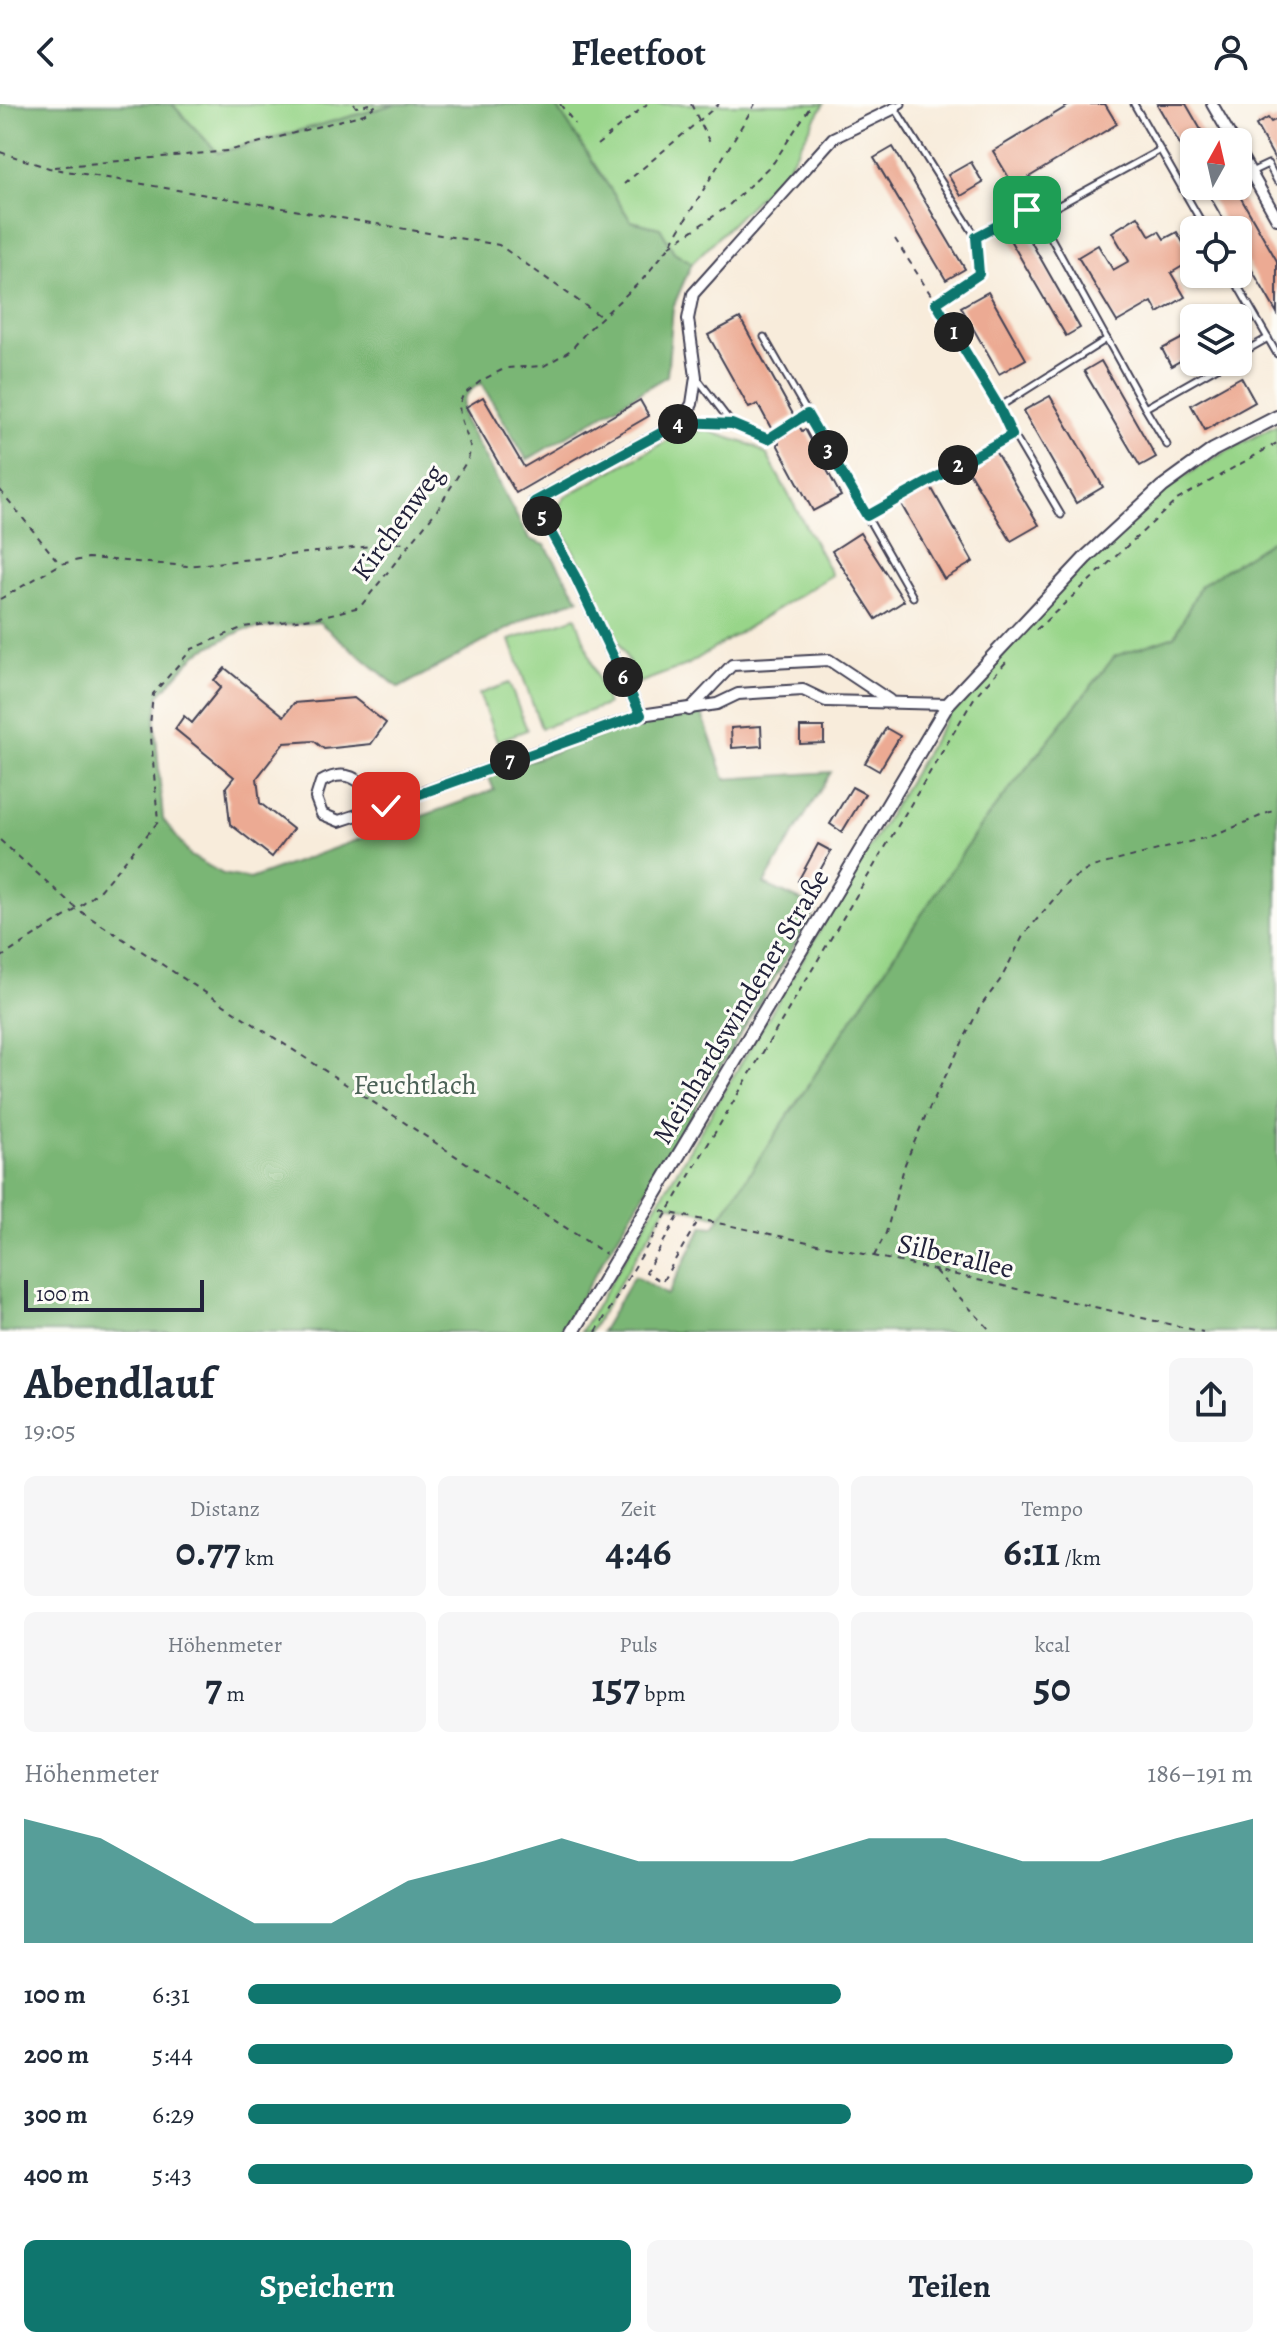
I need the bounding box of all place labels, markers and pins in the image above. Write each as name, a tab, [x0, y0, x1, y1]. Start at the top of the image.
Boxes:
pin	[993, 176, 1061, 244]
pin: 1	[934, 312, 974, 352]
pin: 4	[658, 404, 698, 444]
pin: 3	[808, 430, 848, 470]
pin: 2	[938, 445, 978, 485]
pin: 5	[522, 496, 562, 536]
pin: 6	[603, 657, 643, 697]
pin: 7	[490, 740, 530, 780]
pin	[352, 772, 420, 840]

